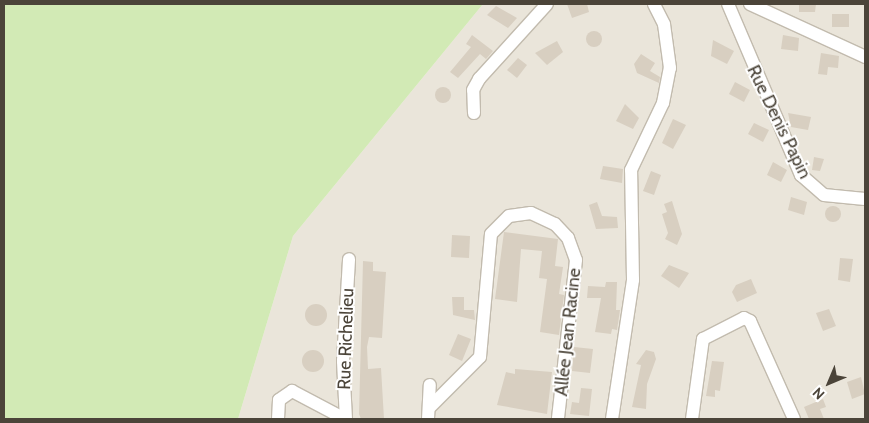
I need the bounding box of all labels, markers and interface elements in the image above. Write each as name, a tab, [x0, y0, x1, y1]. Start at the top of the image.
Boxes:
street label: Rue Denis Papin	[742, 62, 816, 182]
street label: Allée Jean Racine	[551, 267, 585, 397]
street label: Rue Richelieu	[333, 288, 359, 390]
north arrow	[804, 358, 854, 408]
text: N	[809, 384, 828, 403]

